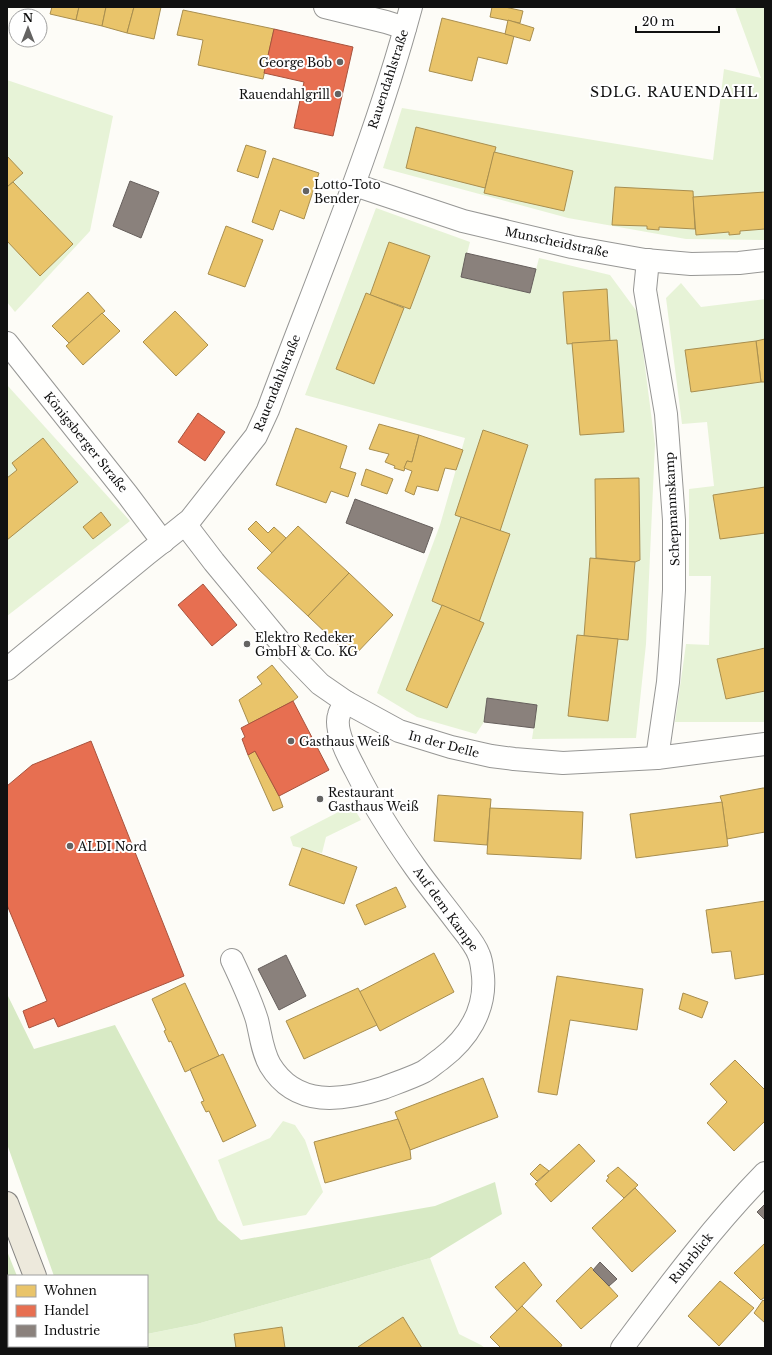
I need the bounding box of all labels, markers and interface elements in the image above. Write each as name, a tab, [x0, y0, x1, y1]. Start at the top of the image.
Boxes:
north arrow	[8, 8, 48, 48]
scale bar	[636, 8, 719, 34]
text: N	[23, 11, 34, 25]
text: 20 m	[642, 14, 674, 29]
street label: Rauendahlstraße	[365, 27, 411, 131]
place label: George Bob	[259, 55, 332, 70]
marker: George Bob	[335, 57, 345, 67]
district label: SDLG. RAUENDAHL	[590, 83, 758, 101]
place label: Rauendahlgrill	[239, 87, 330, 102]
marker: Rauendahlgrill	[333, 89, 343, 99]
place label: Lotto-Toto Bender	[314, 177, 381, 206]
marker: Lotto-Toto Bender	[301, 186, 311, 196]
street label: Munscheidstraße	[504, 224, 610, 260]
street label: Rauendahlstraße	[251, 332, 303, 434]
street label: Königsberger Straße	[41, 389, 131, 495]
street label: Schepmannskamp	[662, 452, 682, 566]
place label: Elektro Redeker GmbH & Co. KG	[255, 630, 358, 659]
marker: Elektro Redeker GmbH & Co. KG	[242, 639, 252, 649]
street label: In der Delle	[407, 727, 481, 761]
place label: Gasthaus Weiß	[299, 734, 390, 749]
marker: Gasthaus Weiß	[286, 736, 296, 746]
place label: Restaurant Gasthaus Weiß	[328, 785, 419, 814]
marker: Restaurant Gasthaus Weiß	[315, 794, 325, 804]
place label: ALDI Nord	[77, 839, 147, 854]
marker: ALDI Nord	[65, 841, 75, 851]
street label: Auf dem Kampe	[410, 863, 482, 954]
street label: Ruhrblick	[666, 1229, 716, 1286]
legend	[8, 1275, 148, 1347]
text: Wohnen	[43, 1283, 97, 1298]
text: Handel	[44, 1303, 89, 1318]
text: Industrie	[44, 1323, 100, 1338]

